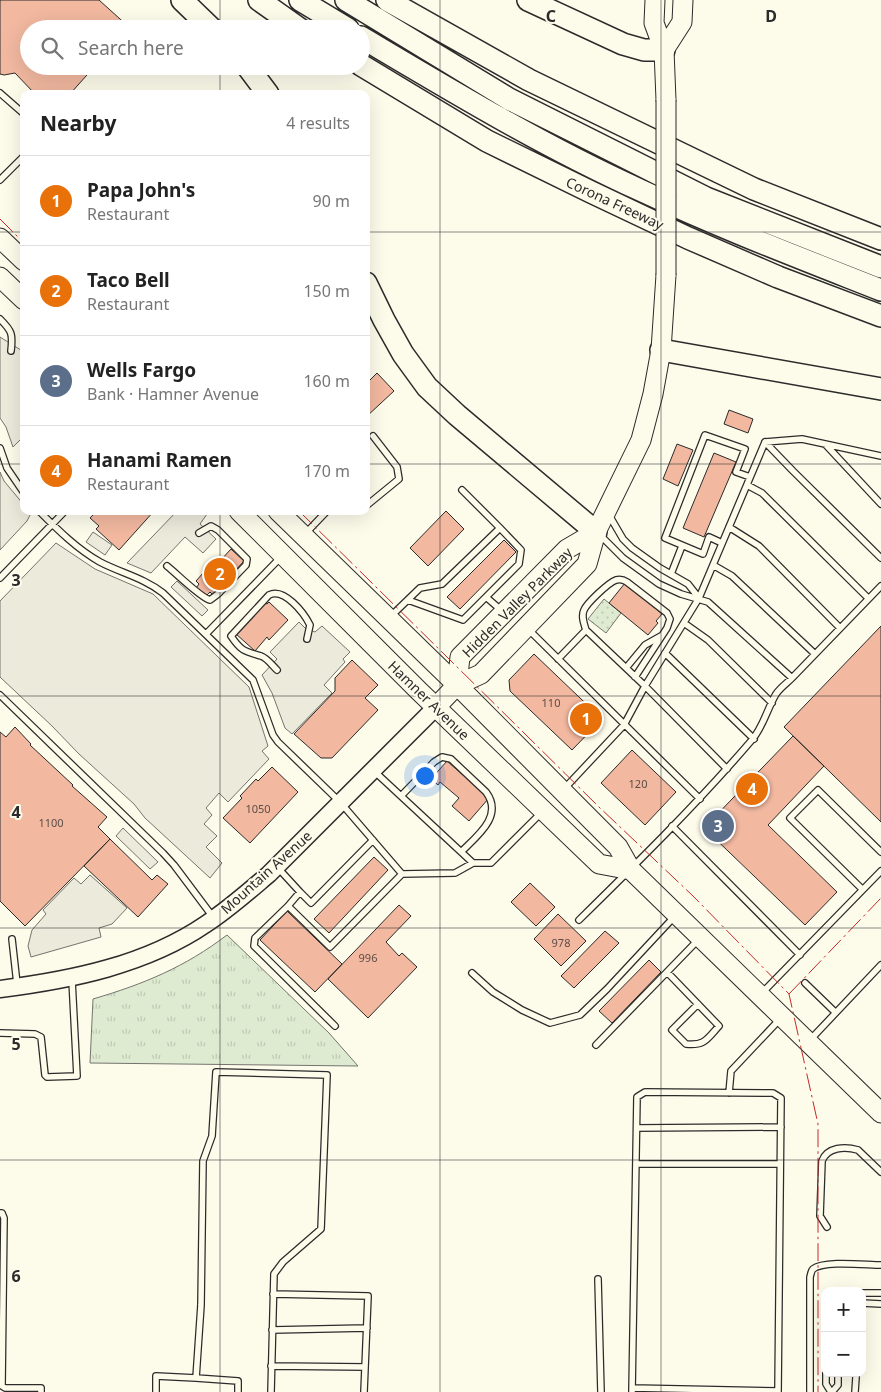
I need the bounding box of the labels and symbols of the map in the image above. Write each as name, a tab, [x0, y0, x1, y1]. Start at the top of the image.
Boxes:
text: C	[546, 5, 556, 27]
text: D	[765, 5, 777, 27]
street label: Corona Freeway	[563, 172, 668, 234]
street label: Hidden Valley Parkway	[458, 542, 577, 661]
pin: 2	[204, 555, 236, 593]
text: 3	[11, 569, 21, 591]
street label: Hamner Avenue	[384, 656, 474, 744]
house number: 110	[542, 695, 560, 710]
pin: 1	[570, 700, 602, 738]
your location	[412, 763, 438, 789]
pin: 4	[736, 770, 768, 808]
house number: 120	[629, 776, 647, 791]
text: 4	[11, 801, 21, 823]
house number: 1050	[245, 801, 271, 816]
pin: 3	[702, 807, 734, 845]
house number: 1100	[38, 815, 64, 830]
street label: Mountain Avenue	[216, 826, 316, 918]
house number: 978	[552, 935, 570, 950]
house number: 996	[359, 950, 377, 965]
text: 5	[11, 1033, 21, 1055]
text: 6	[11, 1265, 21, 1287]

